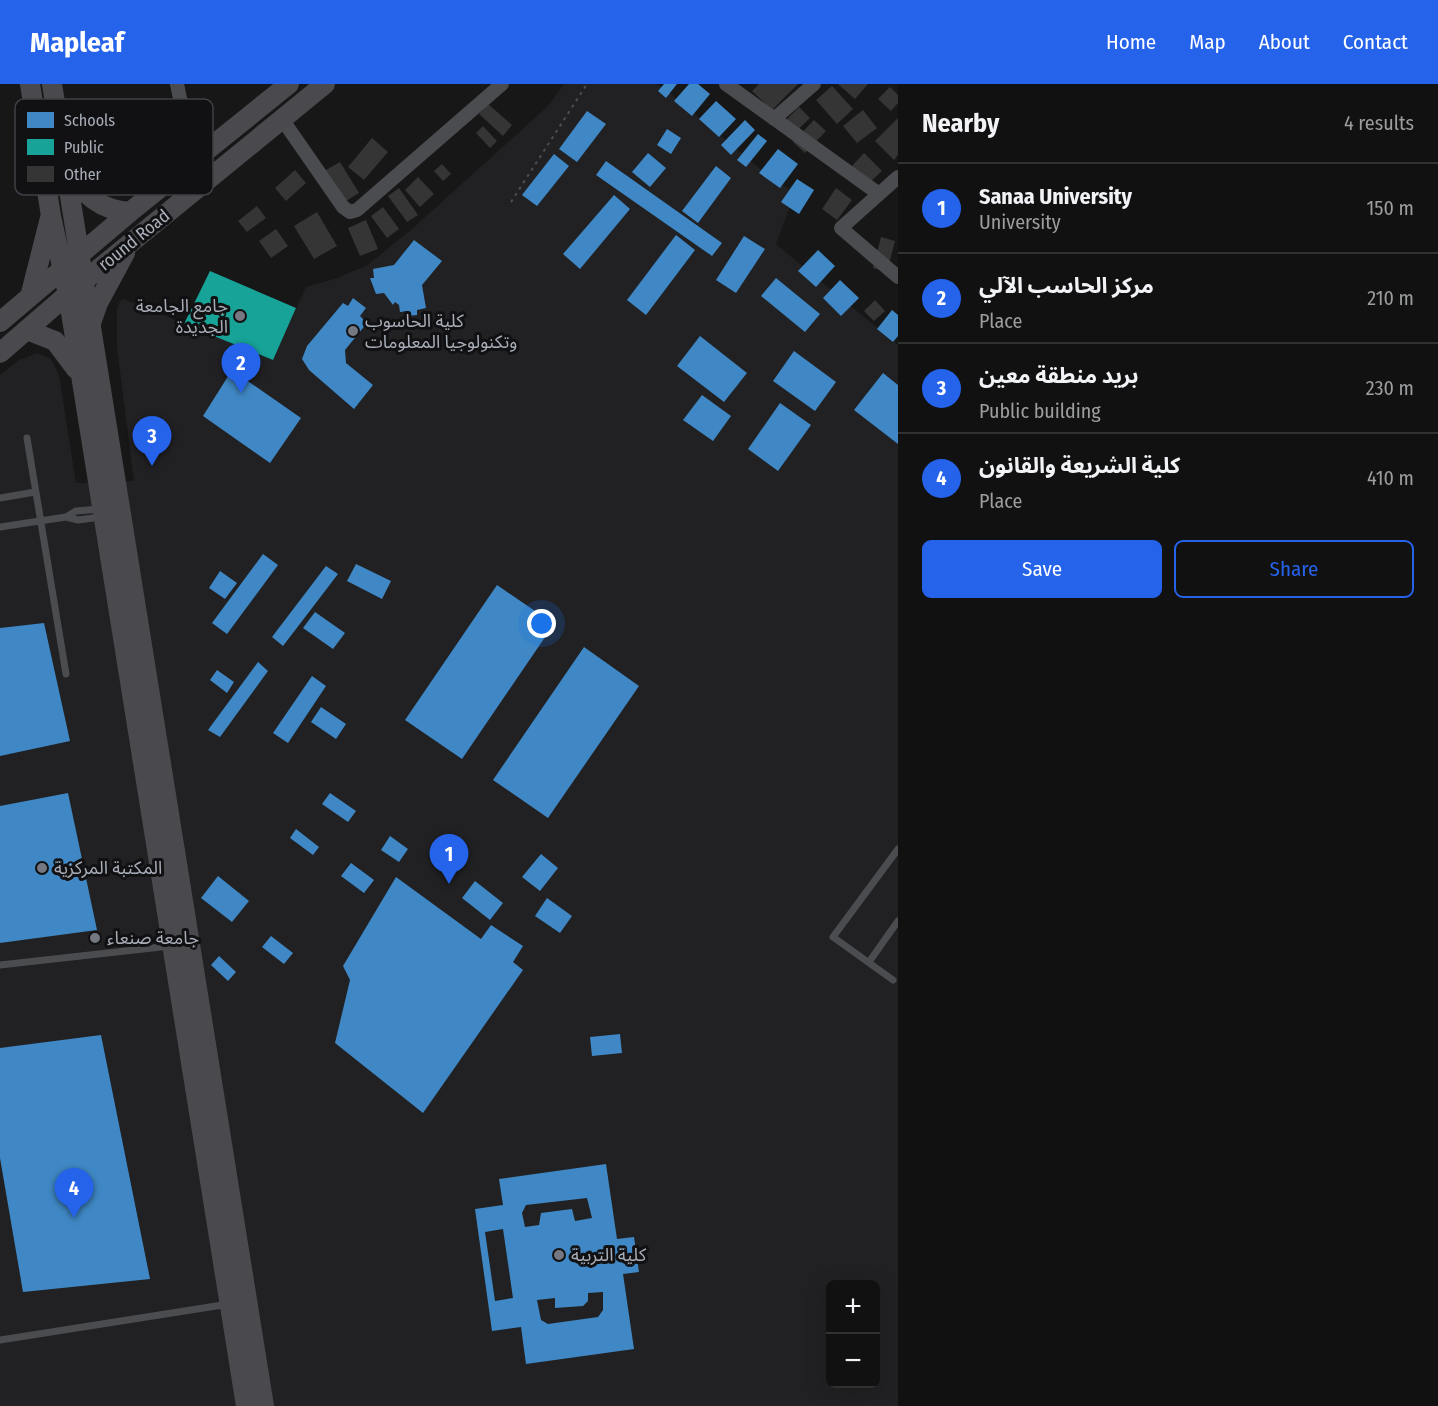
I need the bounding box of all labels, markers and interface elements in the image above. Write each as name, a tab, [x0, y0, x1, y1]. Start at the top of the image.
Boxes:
text: Mapleaf	[30, 26, 124, 59]
text: Home	[1106, 29, 1156, 55]
text: Map	[1189, 29, 1226, 55]
text: About	[1259, 29, 1310, 55]
text: Contact	[1343, 29, 1408, 55]
legend	[15, 99, 213, 195]
text: Nearby	[922, 108, 999, 139]
text: Schools	[64, 111, 115, 130]
text: 4 results	[1344, 111, 1414, 135]
text: Public	[64, 138, 104, 157]
text: Other	[64, 165, 102, 184]
text: Sanaa University	[979, 183, 1132, 210]
text: 1	[937, 196, 946, 220]
text: 150 m	[1367, 196, 1414, 220]
street label: round Road	[94, 205, 174, 275]
text: University	[979, 210, 1061, 234]
text: مركز الحاسب الآلي	[979, 272, 1154, 299]
text: 2	[937, 286, 946, 310]
text: 210 m	[1367, 286, 1414, 310]
place label: جامع الجامعة الجديدة	[136, 295, 228, 338]
marker: جامع الجامعة الجديدة	[233, 309, 247, 323]
text: Place	[979, 309, 1022, 333]
place label: كلية الحاسوب وتكنولوجيا المعلومات	[365, 310, 517, 353]
marker: كلية الحاسوب وتكنولوجيا المعلومات	[346, 324, 360, 338]
pin: 2	[222, 344, 260, 393]
text: بريد منطقة معين	[979, 362, 1138, 389]
text: 3	[937, 376, 946, 400]
text: 230 m	[1366, 376, 1414, 400]
text: Public building	[979, 399, 1101, 423]
pin: 3	[132, 416, 172, 466]
text: كلية الشريعة والقانون	[979, 452, 1180, 479]
text: 4	[936, 466, 947, 490]
text: 410 m	[1367, 466, 1414, 490]
text: Place	[979, 489, 1022, 513]
button: Save	[922, 540, 1162, 598]
button: Share	[1174, 540, 1414, 598]
your location	[527, 609, 556, 638]
pin: 1	[430, 834, 468, 884]
place label: المكتبة المركزية	[54, 857, 162, 879]
marker: المكتبة المركزية	[35, 861, 49, 875]
place label: جامعة صنعاء	[107, 927, 199, 949]
marker: جامعة صنعاء	[88, 931, 102, 945]
pin: 4	[54, 1168, 94, 1218]
place label: كلية التربية	[571, 1244, 647, 1266]
marker: كلية التربية	[552, 1248, 566, 1262]
map controls	[826, 1280, 880, 1388]
button: +	[826, 1280, 880, 1334]
button: −	[826, 1334, 880, 1388]

